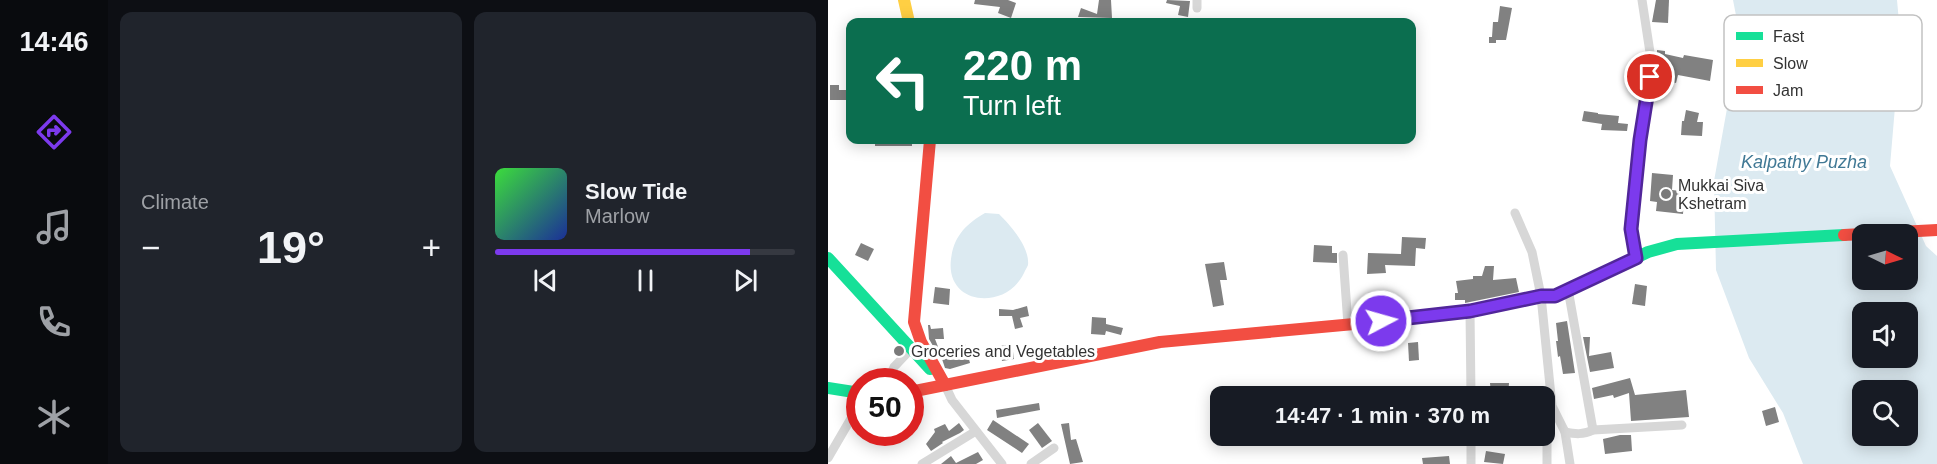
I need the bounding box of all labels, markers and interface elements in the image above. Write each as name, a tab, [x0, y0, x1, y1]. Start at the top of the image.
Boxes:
legend	[1724, 15, 1922, 111]
text: 14:46	[19, 27, 89, 57]
text: Fast	[1773, 28, 1805, 45]
icon: left	[864, 42, 942, 120]
text: 220 m	[963, 42, 1082, 89]
pin	[1624, 51, 1675, 102]
text: Slow	[1773, 55, 1808, 72]
icon: arrive	[1633, 60, 1666, 93]
text: Jam	[1773, 82, 1803, 99]
text: Turn left	[963, 91, 1061, 121]
icon: directions	[33, 111, 75, 153]
water label: Kalpathy Puzha	[1741, 152, 1867, 172]
place label: Mukkai Siva Kshetram	[1678, 177, 1764, 212]
text: Slow Tide	[585, 179, 687, 204]
marker: Mukkai Siva Kshetram	[1659, 187, 1673, 201]
text: Climate	[141, 191, 209, 213]
text: Marlow	[585, 205, 649, 227]
icon: music	[33, 206, 75, 248]
text: 19°	[257, 222, 325, 273]
north arrow	[1852, 224, 1918, 290]
map controls	[1852, 224, 1918, 446]
text: −	[141, 229, 160, 266]
text: +	[422, 229, 441, 266]
icon: previous	[529, 264, 562, 297]
icon: pause	[629, 264, 662, 297]
icon: next	[729, 264, 762, 297]
position arrow	[1349, 289, 1413, 353]
icon: phone	[33, 301, 75, 343]
button: sound	[1852, 302, 1918, 368]
place label: Groceries and Vegetables	[911, 343, 1095, 360]
marker: Groceries and Vegetables	[892, 344, 906, 358]
speed limit sign: 50	[846, 368, 924, 446]
button: search	[1852, 380, 1918, 446]
icon: climate	[33, 396, 75, 438]
text: 14:47 · 1 min · 370 m	[1275, 403, 1490, 428]

